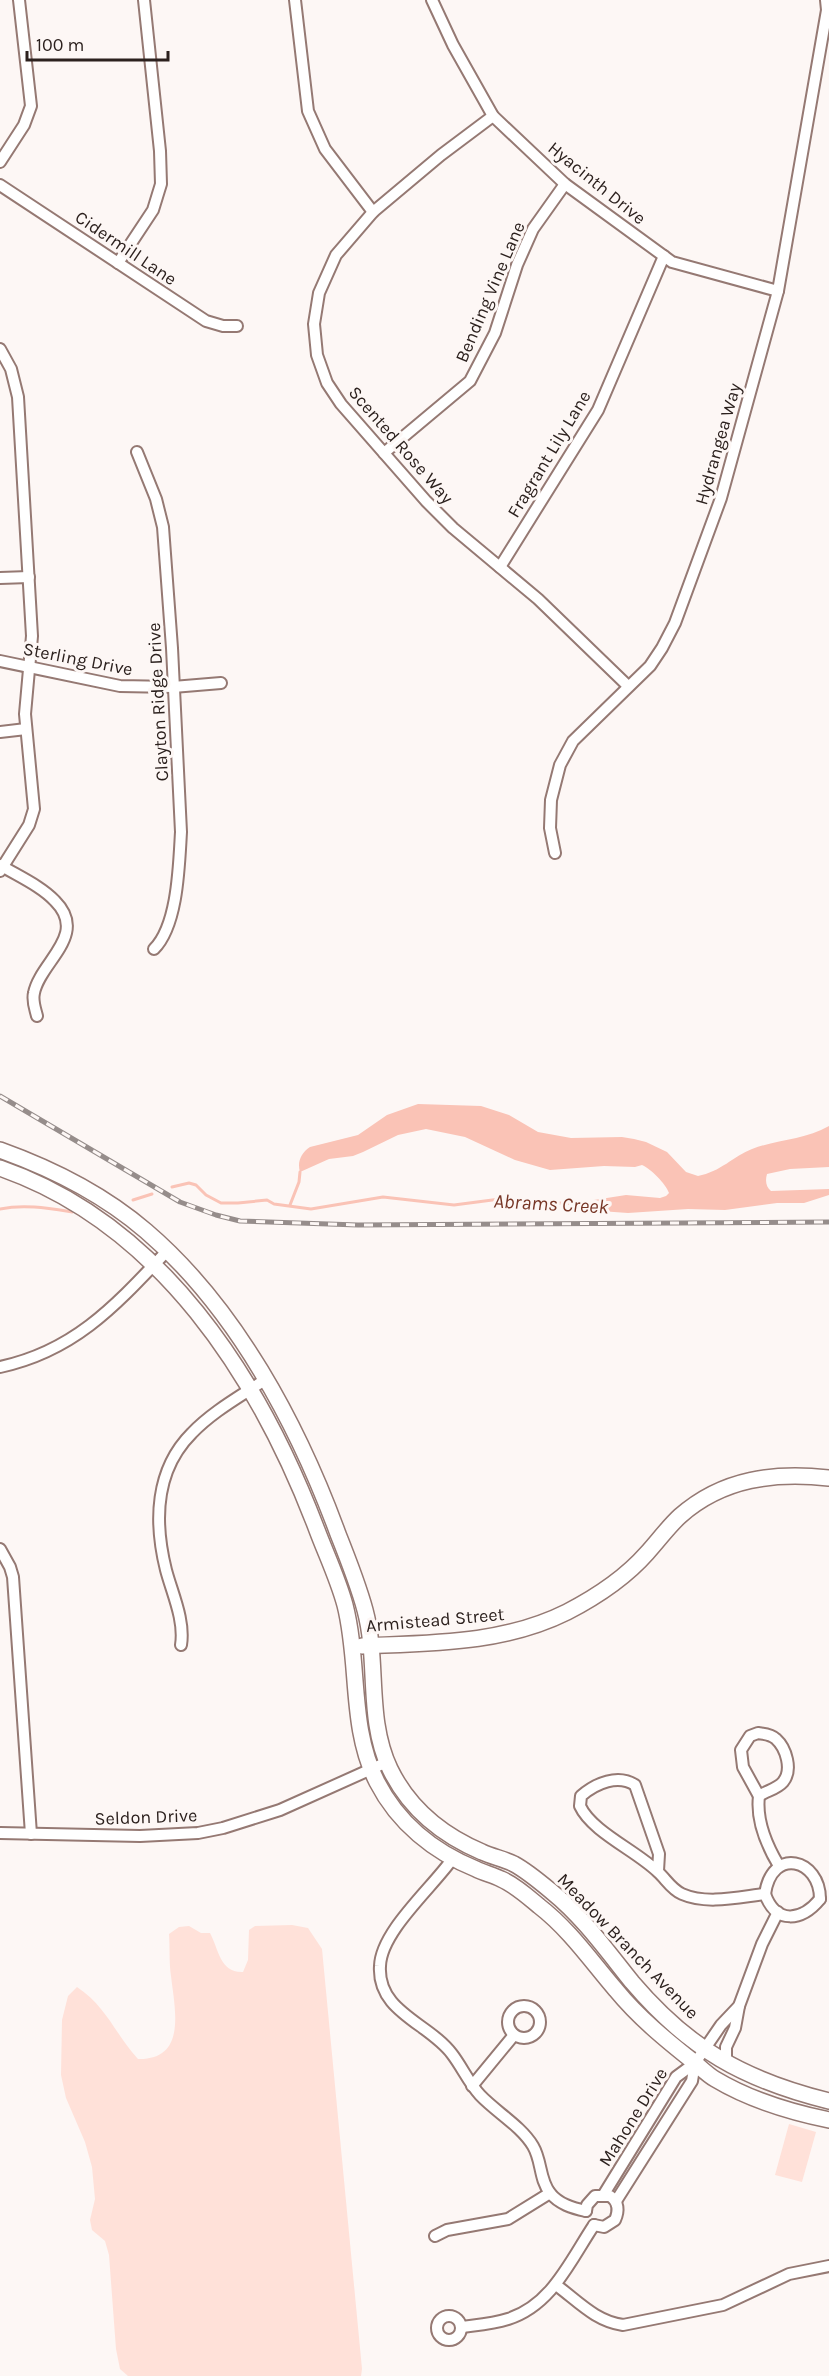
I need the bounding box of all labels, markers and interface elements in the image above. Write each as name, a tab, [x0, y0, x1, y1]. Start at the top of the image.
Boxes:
scale bar	[27, 24, 168, 62]
text: 100 m	[36, 34, 84, 56]
street label: Hyacinth Drive	[544, 137, 650, 229]
street label: Cidermill Lane	[71, 206, 181, 290]
street label: Bending Vine Lane	[450, 218, 530, 366]
street label: Hydrangea Way	[690, 380, 746, 507]
street label: Scented Rose Way	[344, 382, 459, 509]
street label: Fragrant Lily Lane	[502, 387, 596, 521]
street label: Clayton Ridge Drive	[143, 622, 173, 782]
street label: Sterling Drive	[21, 638, 135, 680]
water label: Abrams Creek	[493, 1190, 610, 1219]
street label: Armistead Street	[365, 1603, 505, 1637]
street label: Seldon Drive	[94, 1804, 198, 1830]
street label: Meadow Branch Avenue	[553, 1868, 703, 2024]
street label: Mahone Drive	[594, 2064, 672, 2170]

